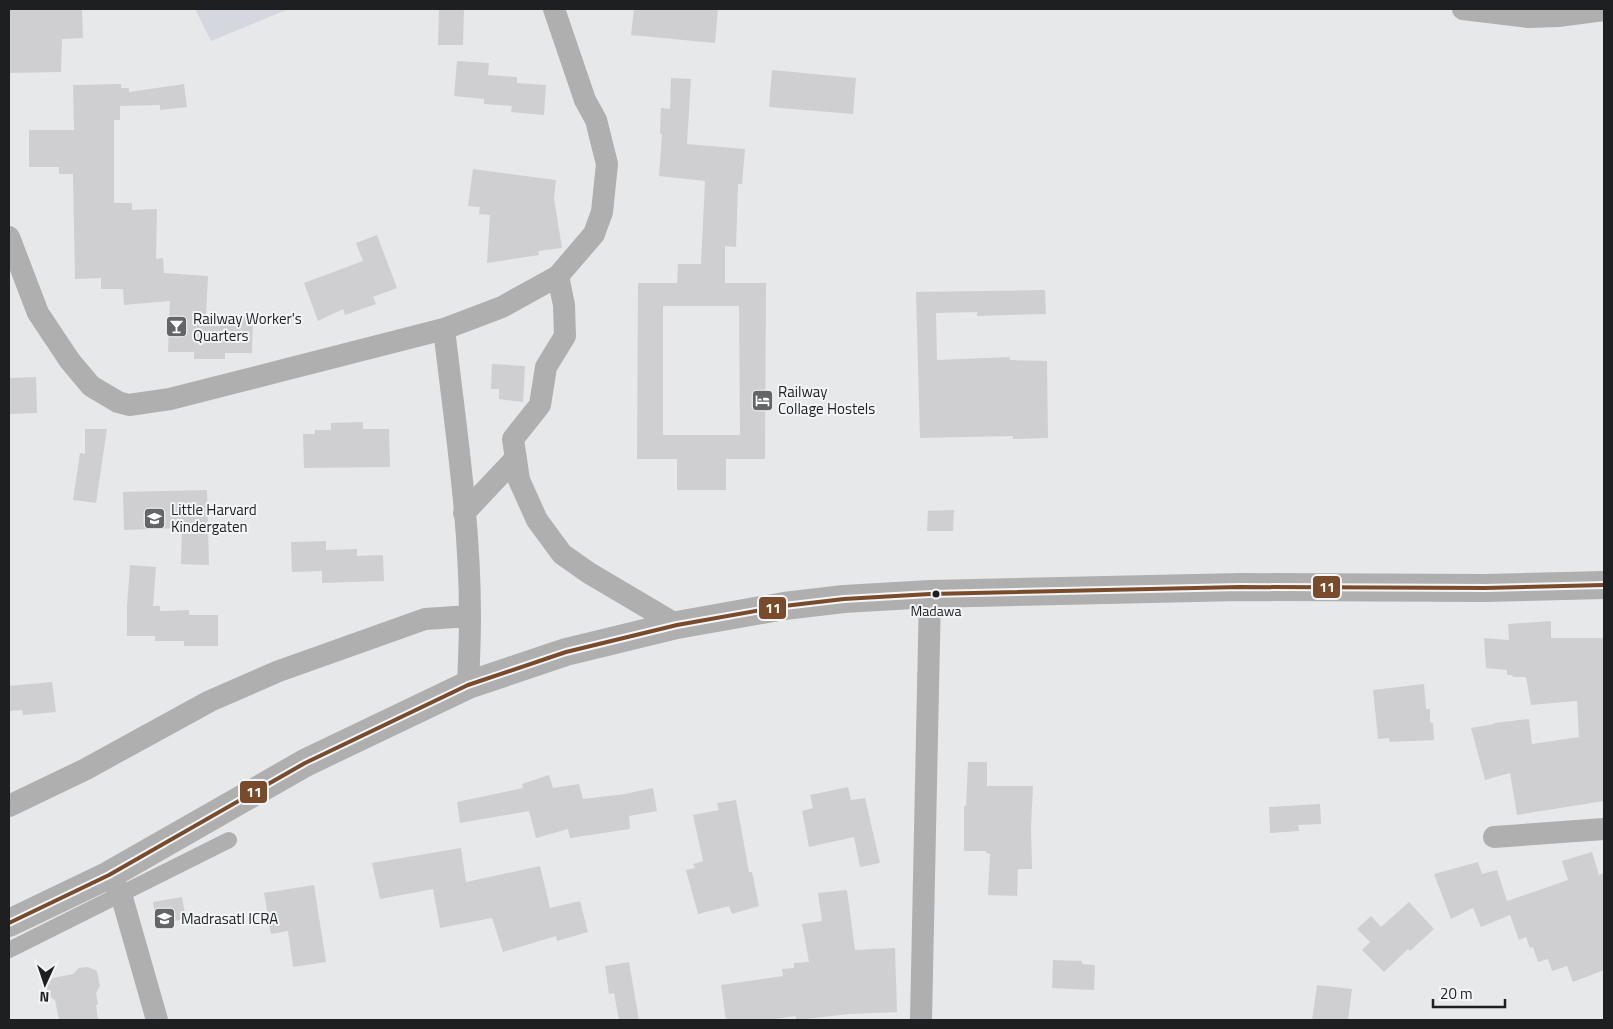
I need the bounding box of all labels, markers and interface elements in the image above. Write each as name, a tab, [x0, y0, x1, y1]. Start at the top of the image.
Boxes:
place label: Railway Worker's Quarters	[193, 307, 302, 347]
bar icon: Railway Worker's Quarters	[165, 315, 189, 339]
place label: Railway Collage Hostels	[778, 380, 875, 420]
hotel icon: Railway Collage Hostels	[750, 388, 774, 412]
place label: Little Harvard Kindergaten	[171, 498, 257, 538]
school or university icon: Little Harvard Kindergaten	[143, 506, 167, 530]
line badge: 11	[1312, 575, 1341, 599]
text: 11	[1319, 576, 1335, 597]
marker: Madawa	[931, 589, 941, 599]
line badge: 11	[758, 596, 787, 620]
text: 11	[765, 597, 781, 618]
place label: Madawa	[911, 600, 961, 621]
line badge: 11	[239, 780, 268, 804]
text: 11	[246, 781, 262, 802]
school or university icon: Madrasatl ICRA	[153, 906, 177, 930]
place label: Madrasatl ICRA	[181, 907, 278, 930]
north arrow	[20, 959, 70, 1009]
scale bar	[1433, 976, 1506, 1008]
text: 20 m	[1440, 982, 1473, 1005]
text: N	[39, 987, 50, 1008]

